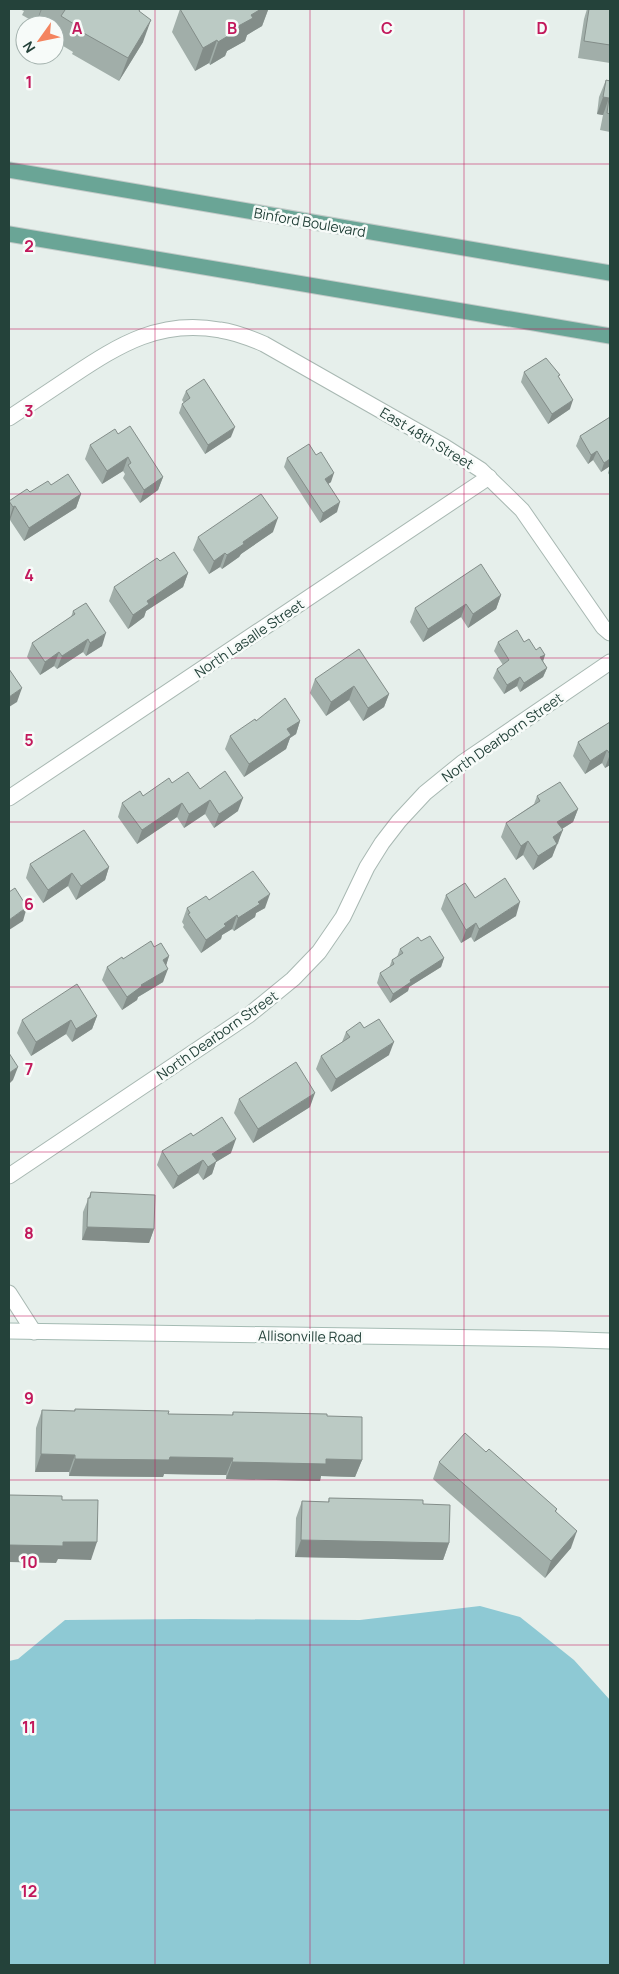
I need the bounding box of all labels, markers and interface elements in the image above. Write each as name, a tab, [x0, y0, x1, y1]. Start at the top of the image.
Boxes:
north arrow	[15, 15, 65, 65]
text: A	[72, 17, 83, 39]
text: B	[227, 17, 237, 39]
text: C	[381, 17, 393, 39]
text: D	[536, 17, 548, 39]
text: N	[18, 38, 39, 57]
text: 1	[25, 71, 33, 93]
street label: Binford Boulevard	[253, 203, 367, 241]
text: 2	[24, 235, 34, 257]
text: 3	[24, 400, 34, 422]
street label: East 48th Street	[377, 403, 478, 474]
text: 4	[24, 564, 34, 586]
street label: North Lasalle Street	[190, 594, 308, 682]
street label: North Dearborn Street	[438, 688, 567, 786]
text: 5	[24, 729, 34, 751]
text: 6	[24, 893, 34, 915]
street label: North Dearborn Street	[153, 986, 282, 1084]
text: 7	[25, 1058, 33, 1080]
text: 8	[24, 1222, 34, 1244]
street label: Allisonville Road	[258, 1326, 362, 1346]
text: 9	[24, 1387, 34, 1409]
text: 10	[20, 1551, 38, 1573]
text: 11	[22, 1716, 36, 1738]
text: 12	[21, 1880, 37, 1902]

